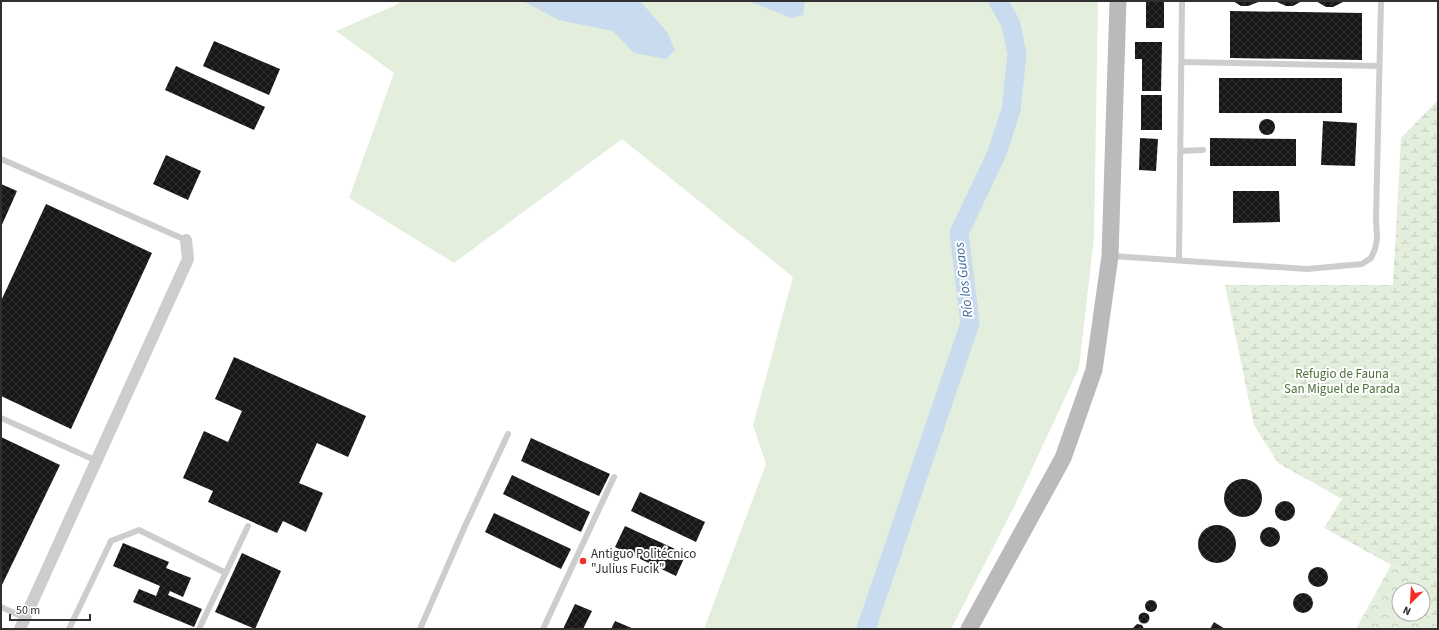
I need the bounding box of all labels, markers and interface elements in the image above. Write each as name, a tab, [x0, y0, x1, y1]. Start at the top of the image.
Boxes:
water label: Río los Guaos	[949, 241, 979, 319]
park label: Refugio de Fauna San Miguel de Parada	[1284, 365, 1400, 398]
place label: Antiguo Politécnico "Julius Fucik"	[591, 545, 696, 578]
marker: Antiguo Politécnico "Julius Fucik"	[578, 556, 588, 566]
north arrow	[1391, 582, 1431, 622]
scale bar	[10, 596, 90, 622]
text: 50 m	[16, 602, 40, 619]
text: N	[1400, 602, 1413, 619]

